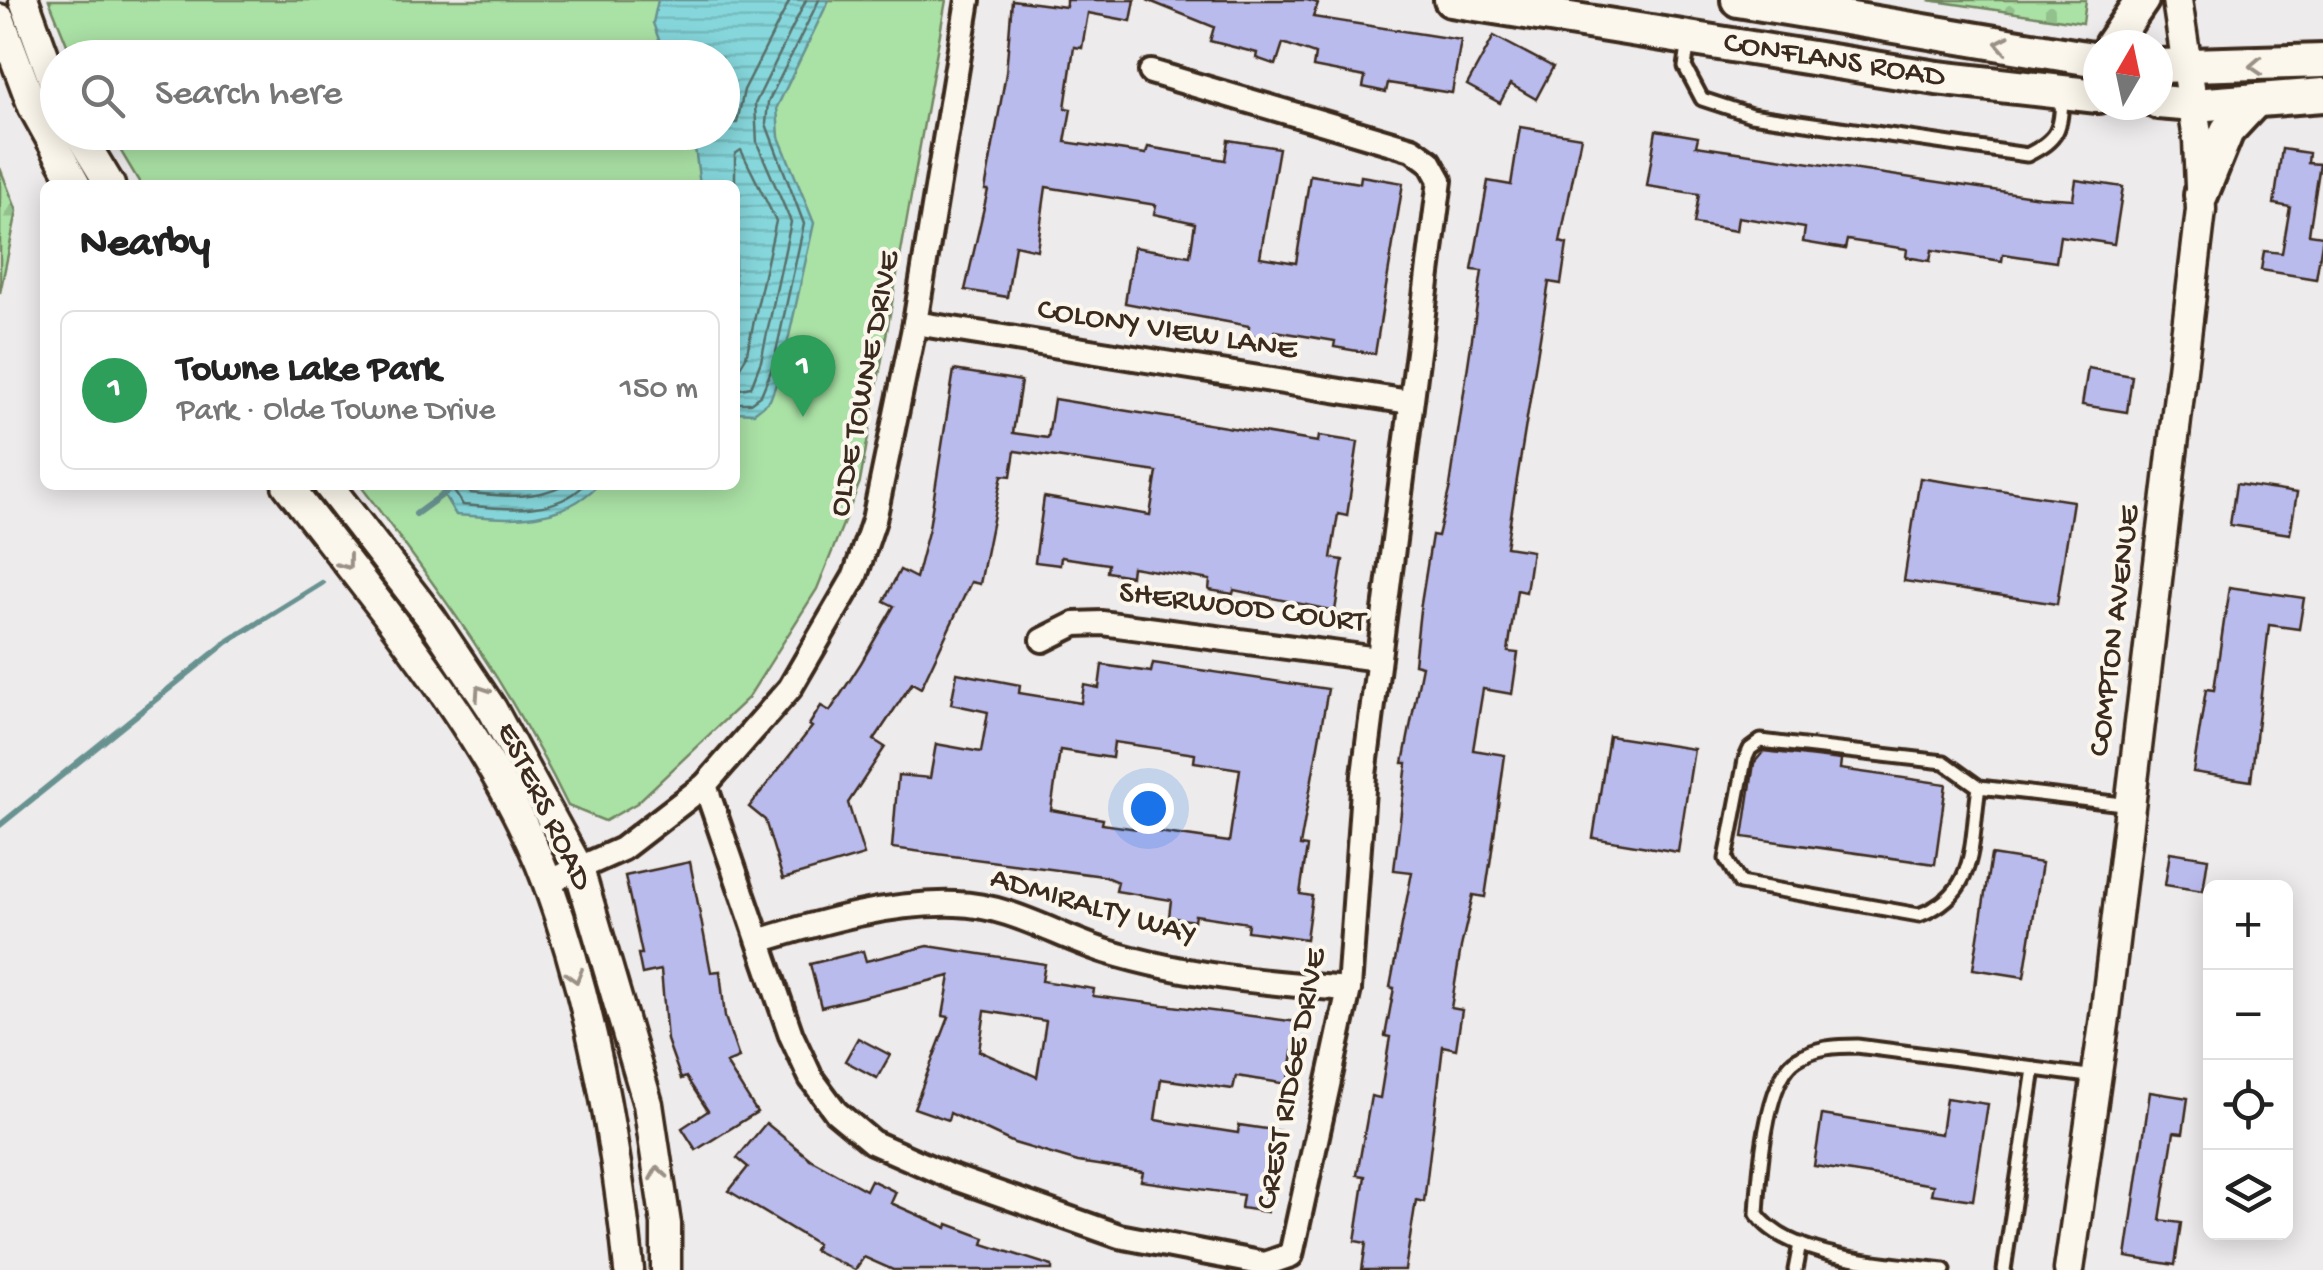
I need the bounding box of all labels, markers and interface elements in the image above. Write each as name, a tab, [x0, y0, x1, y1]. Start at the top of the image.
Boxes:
street label: CONFLANS ROAD	[1721, 25, 1948, 98]
north arrow	[2083, 30, 2173, 120]
one-way arrow	[1994, 35, 2011, 56]
search box	[40, 40, 740, 150]
one-way arrow	[2247, 55, 2263, 76]
icon: search	[75, 68, 130, 123]
text: Search here	[155, 73, 342, 117]
text: Nearby	[80, 221, 210, 270]
street label: OLDE TOWNE DRIVE	[822, 247, 911, 520]
street label: COLONY VIEW LANE	[1034, 292, 1301, 370]
pin: 1	[770, 334, 836, 417]
text: Towne Lake Park	[177, 349, 440, 393]
text: 1	[108, 371, 121, 409]
text: 150 m	[620, 371, 698, 409]
text: Park · Olde Towne Drive	[177, 393, 495, 431]
street label: COMPTON AVENUE	[2082, 502, 2150, 759]
one-way arrow	[334, 552, 352, 570]
street label: SHERWOOD COURT	[1117, 575, 1369, 643]
one-way arrow	[474, 685, 493, 703]
street label: ESTERS ROAD	[486, 717, 600, 897]
your location	[1123, 783, 1174, 834]
street label: ADMIRALTY WAY	[986, 860, 1200, 956]
map controls	[2203, 880, 2293, 1240]
button: +	[2203, 880, 2293, 970]
street label: CREST RIDGE DRIVE	[1249, 944, 1337, 1213]
one-way arrow	[563, 967, 584, 984]
button: −	[2203, 970, 2293, 1060]
button: locate	[2203, 1060, 2293, 1150]
button: layers	[2203, 1150, 2293, 1240]
one-way arrow	[649, 1165, 670, 1181]

